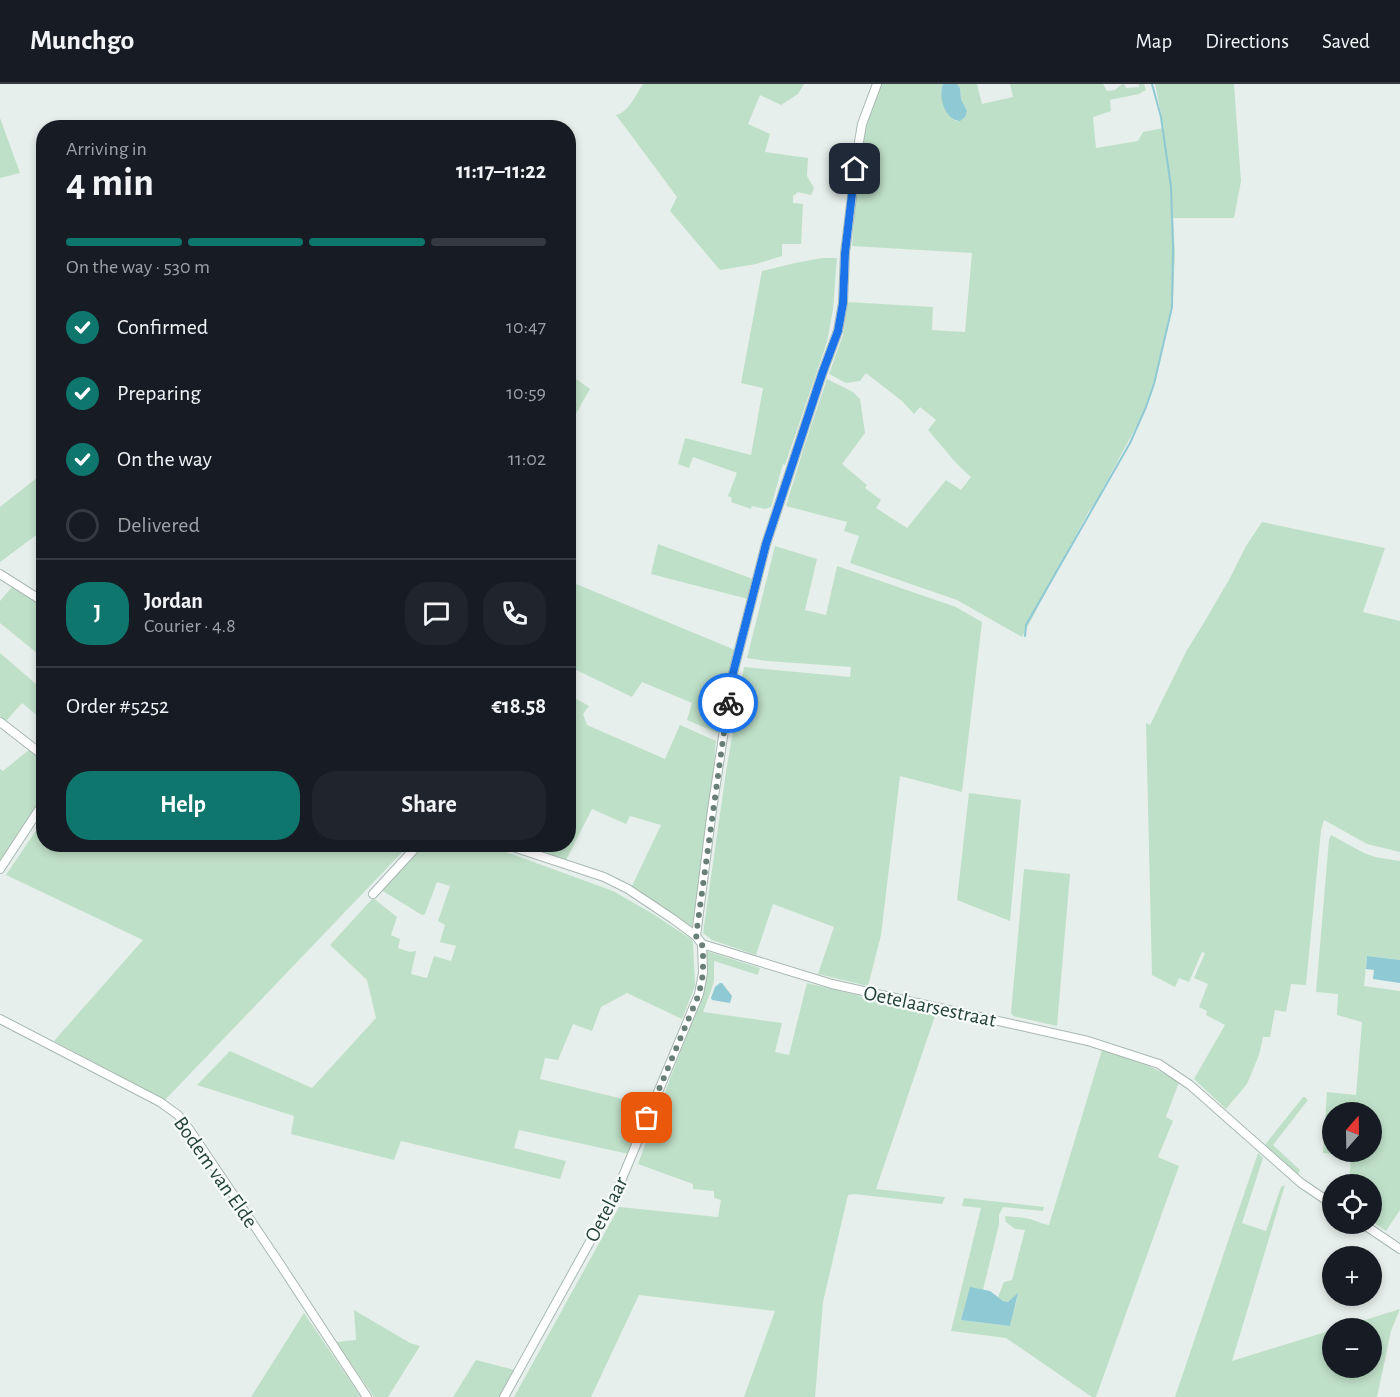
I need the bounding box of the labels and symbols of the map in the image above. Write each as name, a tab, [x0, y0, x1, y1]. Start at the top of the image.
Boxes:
pin	[829, 143, 880, 194]
courier	[698, 673, 758, 733]
street label: Oetelaarsestraat	[862, 982, 998, 1031]
pin	[621, 1092, 672, 1143]
north arrow	[1322, 1102, 1382, 1162]
street label: Bodem van Elde	[170, 1113, 262, 1232]
street label: Oetelaar	[581, 1173, 632, 1245]

